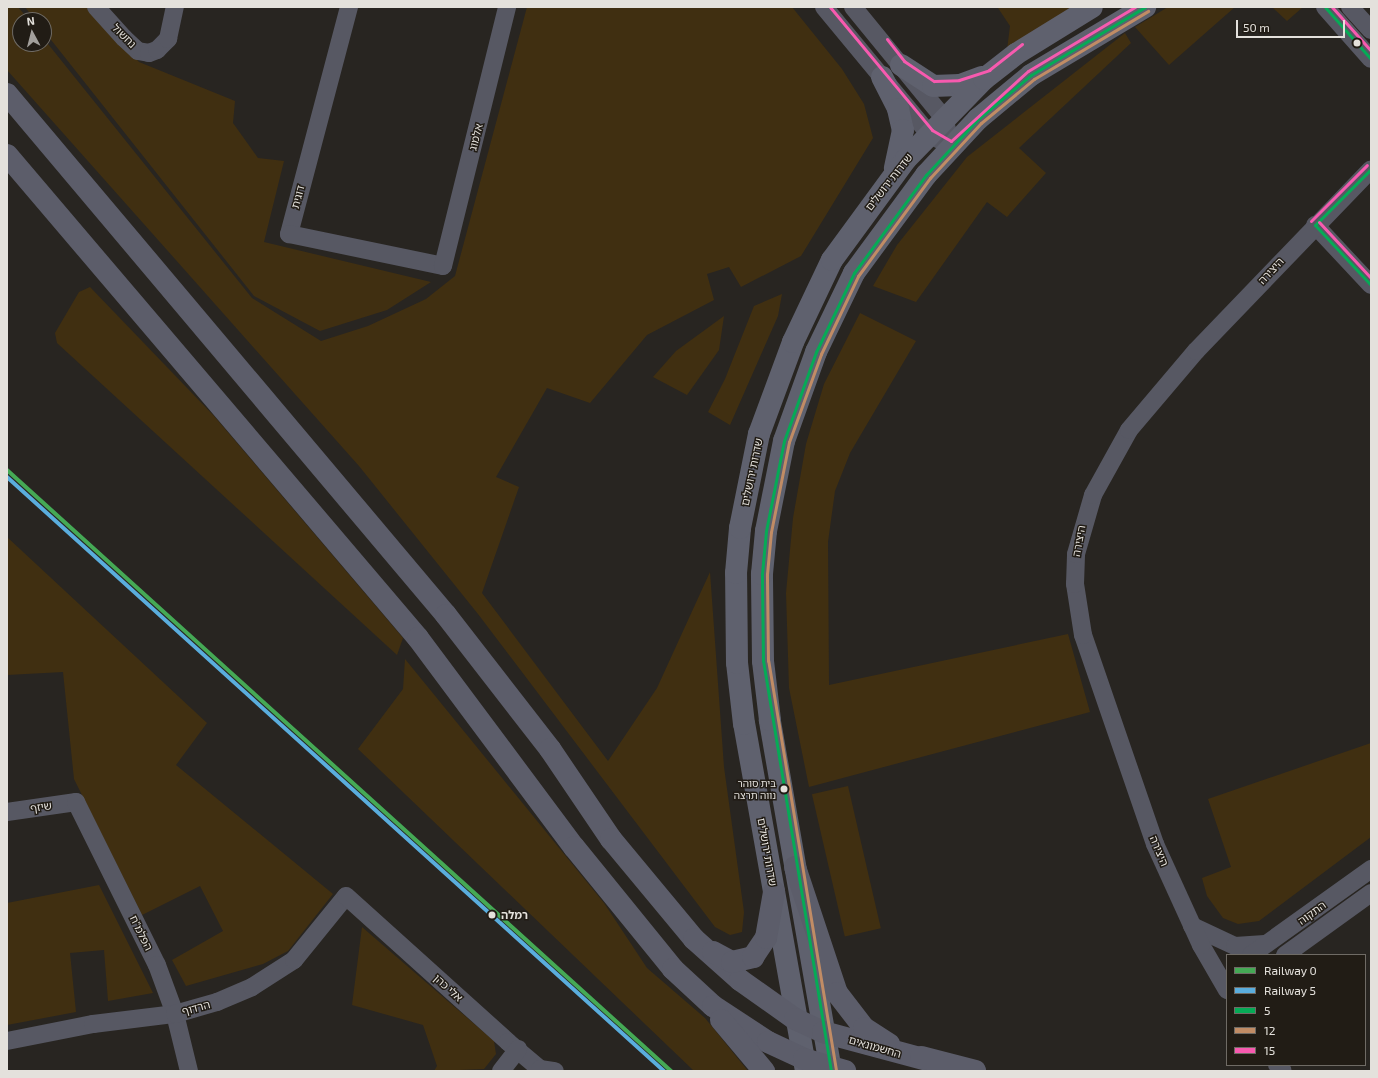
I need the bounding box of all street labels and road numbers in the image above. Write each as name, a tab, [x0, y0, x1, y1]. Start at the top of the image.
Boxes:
street label: נחשול	[109, 21, 139, 51]
street label: אלמוג	[466, 122, 486, 152]
street label: שדרות ירושלים	[863, 151, 915, 213]
street label: דוגית	[289, 184, 307, 210]
street label: היצירה	[1255, 255, 1287, 287]
street label: שדרות ירושלים	[738, 437, 766, 507]
street label: היצירה	[1070, 524, 1088, 558]
street label: שיזף	[29, 799, 53, 815]
street label: שדרות ירושלים	[755, 817, 779, 887]
street label: היצירה	[1147, 834, 1171, 868]
street label: התקוה	[1295, 898, 1329, 928]
street label: הפלמ"ח	[127, 913, 155, 953]
street label: אלי כהן	[431, 972, 465, 1004]
street label: הרדוף	[180, 998, 212, 1018]
street label: החשמונאים	[847, 1033, 903, 1061]

